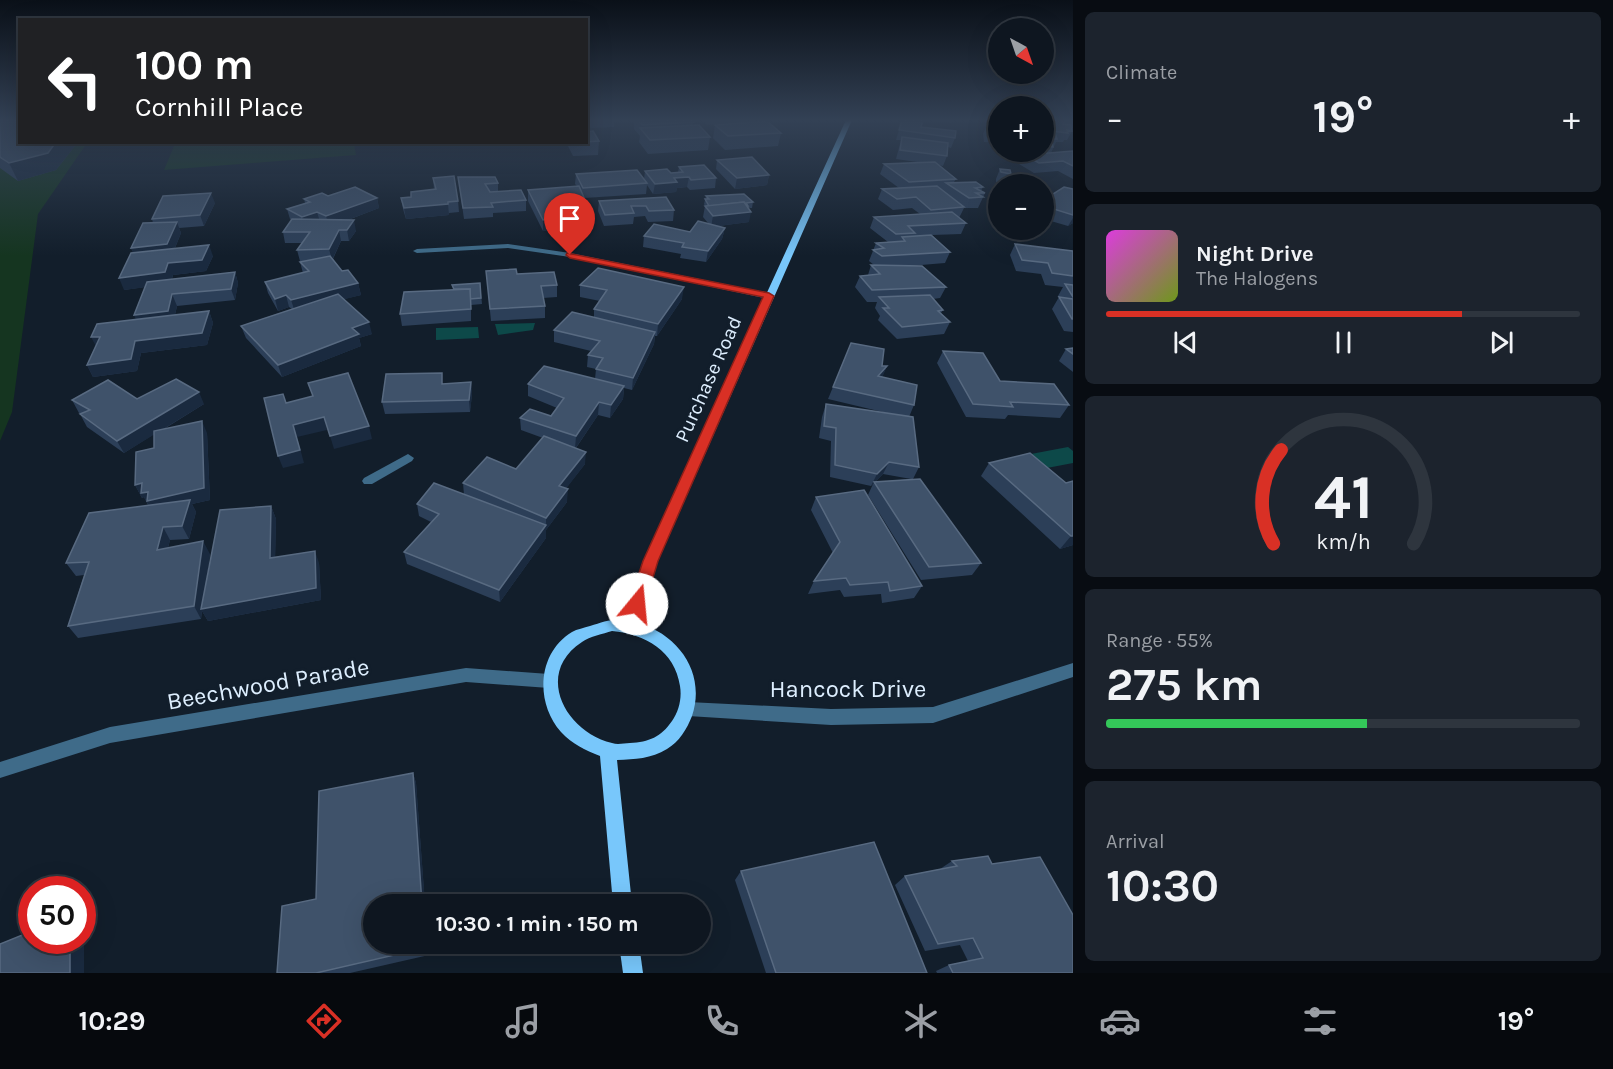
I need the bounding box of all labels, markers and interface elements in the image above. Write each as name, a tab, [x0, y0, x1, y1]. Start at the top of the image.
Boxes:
north arrow	[988, 18, 1054, 84]
map controls	[988, 18, 1054, 240]
text: 100 m	[135, 40, 254, 90]
icon: left	[36, 42, 114, 120]
text: Climate	[1106, 61, 1177, 84]
text: Cornhill Place	[135, 91, 303, 123]
text: 19°	[1313, 91, 1373, 143]
button: +	[988, 96, 1054, 162]
text: −	[1106, 99, 1123, 137]
text: +	[1563, 99, 1580, 137]
button: −	[988, 174, 1054, 240]
pin	[544, 193, 595, 255]
icon: arrive	[553, 202, 586, 235]
text: Night Drive	[1196, 241, 1314, 267]
text: The Halogens	[1196, 267, 1318, 290]
street label: Purchase Road	[670, 313, 746, 446]
icon: previous	[1169, 326, 1202, 359]
icon: pause	[1327, 326, 1360, 359]
icon: next	[1485, 326, 1518, 359]
text: 41	[1313, 461, 1373, 534]
text: km/h	[1316, 529, 1370, 554]
position arrow	[605, 572, 669, 636]
text: Range · 55%	[1106, 629, 1213, 652]
street label: Beechwood Parade	[165, 652, 371, 716]
text: 275 km	[1106, 659, 1263, 711]
street label: Hancock Drive	[770, 675, 926, 703]
text: Arrival	[1106, 830, 1165, 853]
text: 10:30	[1106, 860, 1219, 912]
speed limit sign: 50	[18, 876, 96, 954]
text: 10:30 · 1 min · 150 m	[435, 911, 639, 937]
icon: directions	[303, 1000, 345, 1042]
icon: music	[502, 1000, 544, 1042]
icon: phone	[701, 1000, 743, 1042]
icon: climate	[900, 1000, 942, 1042]
icon: car	[1099, 1000, 1141, 1042]
icon: filters	[1299, 1000, 1341, 1042]
text: 10:29	[79, 1005, 145, 1037]
text: 19°	[1498, 1005, 1534, 1037]

